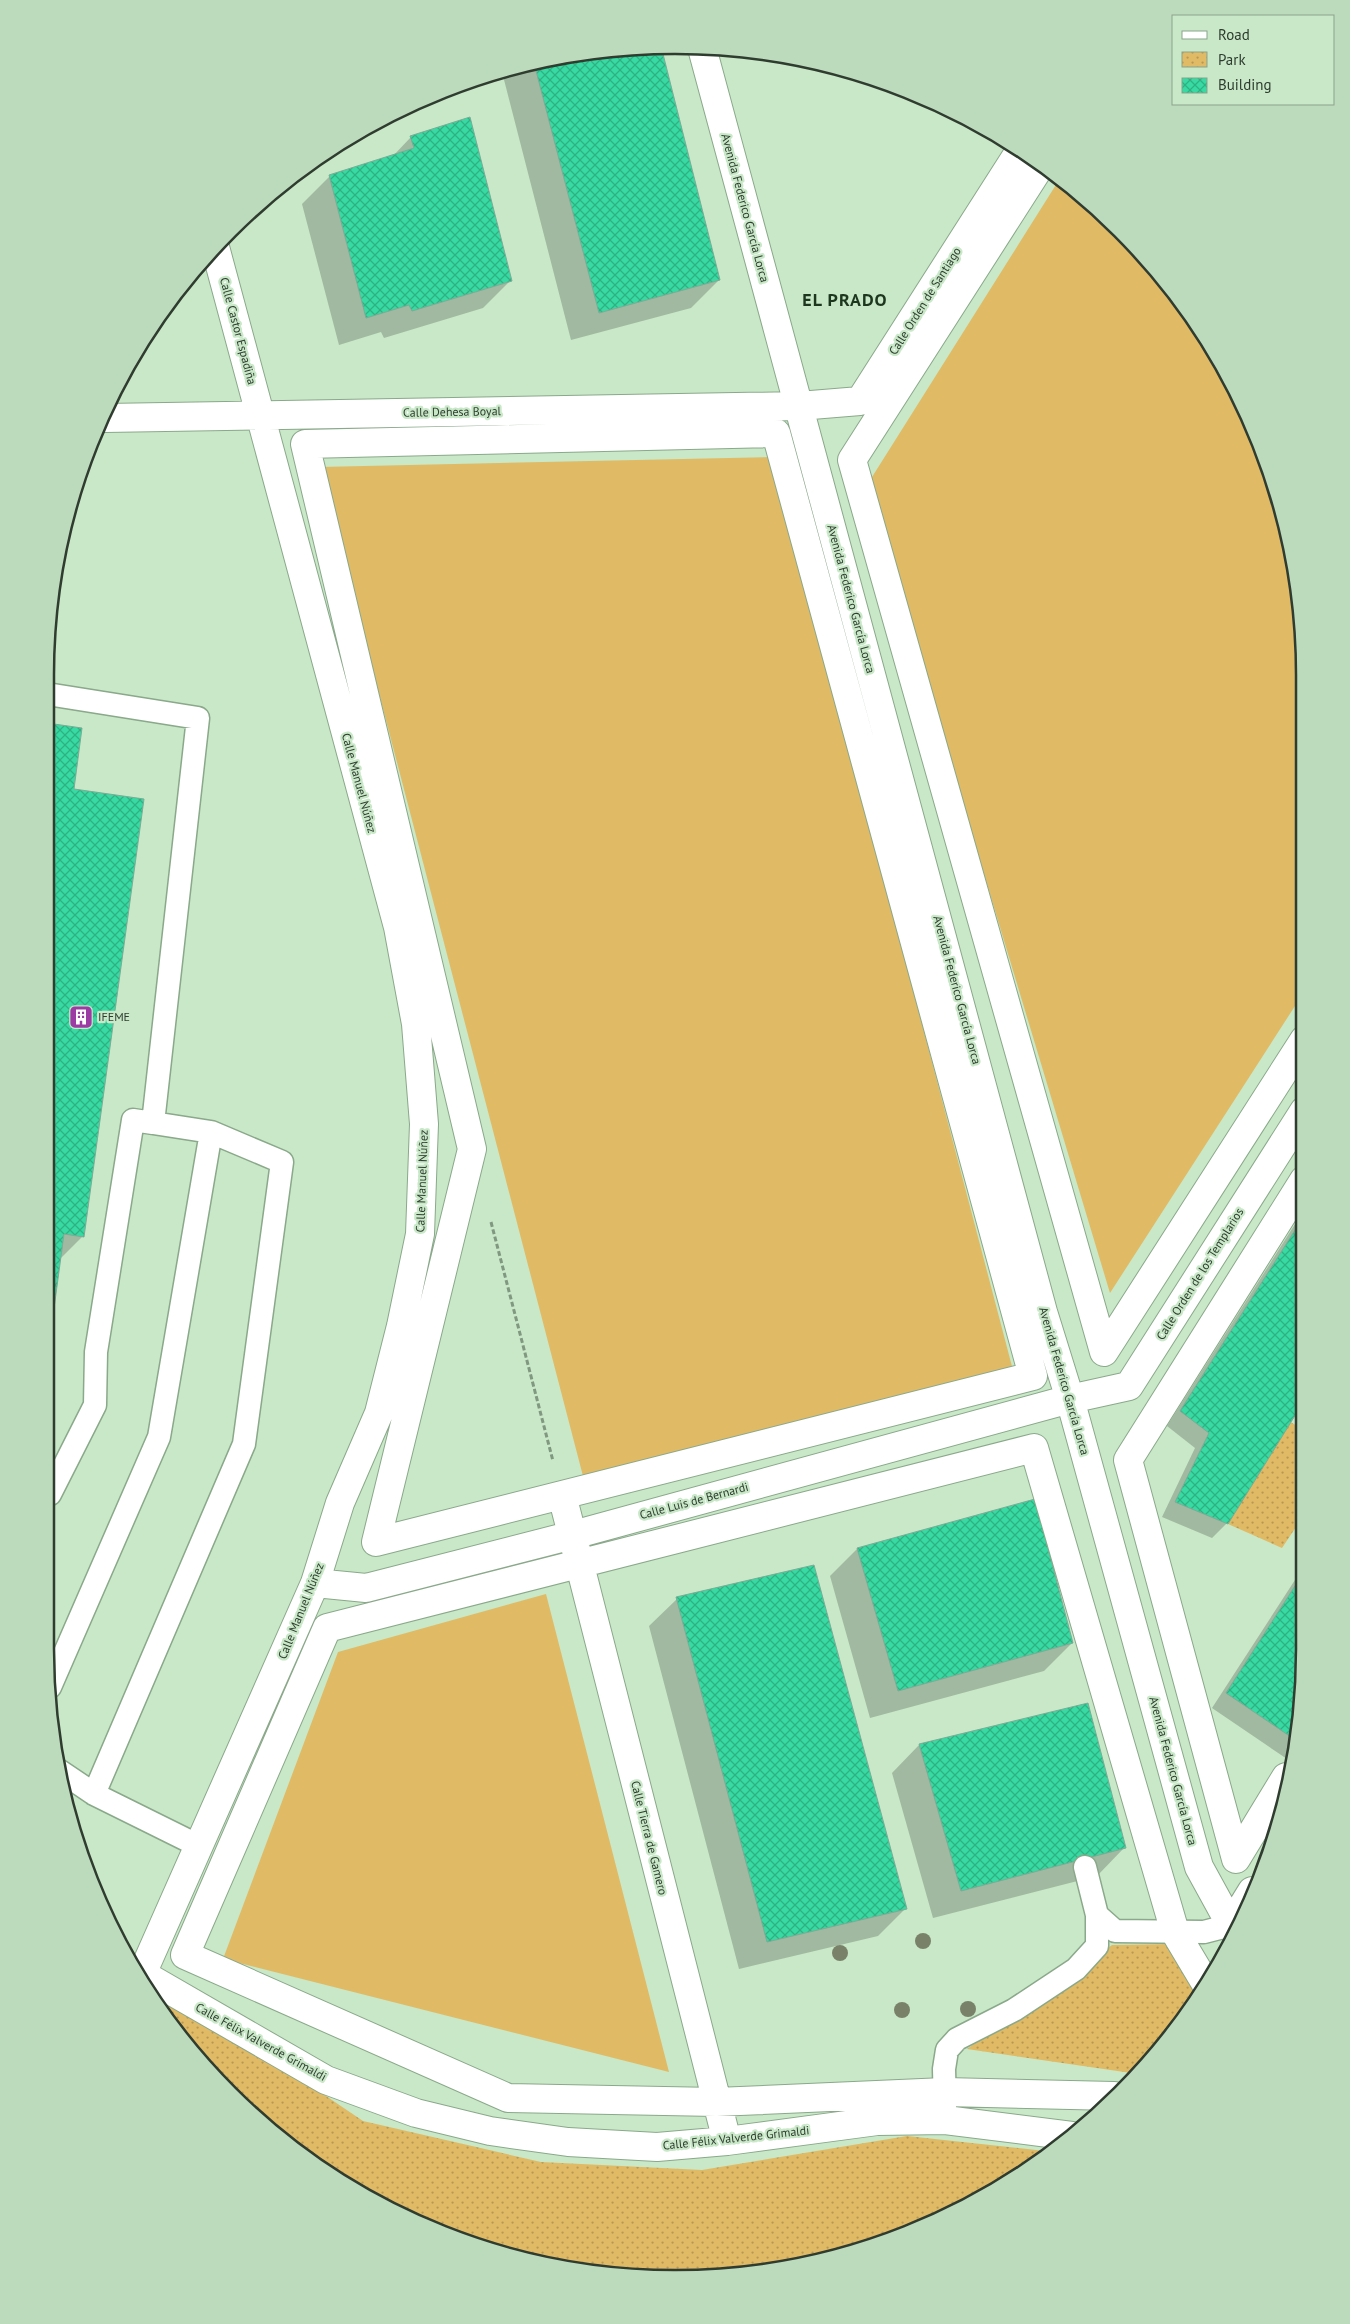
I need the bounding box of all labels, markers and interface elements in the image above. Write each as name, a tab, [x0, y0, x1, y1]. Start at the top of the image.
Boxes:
legend	[1172, 15, 1335, 105]
text: Road	[1218, 25, 1250, 44]
text: Park	[1218, 50, 1246, 69]
text: Building	[1218, 75, 1272, 94]
street label: Avenida Federico García Lorca	[718, 132, 773, 284]
street label: Calle Orden de Santiago	[885, 244, 964, 357]
street label: Calle Castor Espadiña	[217, 276, 260, 386]
district label: EL PRADO	[802, 288, 888, 311]
street label: Calle Dehesa Boyal	[403, 403, 502, 420]
street label: Avenida Federico García Lorca	[824, 523, 879, 675]
street label: Calle Manuel Núñez	[339, 731, 380, 834]
street label: Avenida Federico García Lorca	[930, 914, 985, 1066]
building icon: IFEME	[68, 1004, 94, 1030]
place label: IFEME	[98, 1009, 130, 1024]
street label: Calle Manuel Núñez	[412, 1129, 431, 1233]
street label: Calle Orden de los Templarios	[1153, 1205, 1246, 1342]
street label: Avenida Federico García Lorca	[1036, 1305, 1093, 1457]
street label: Calle Luis de Bernardi	[638, 1479, 750, 1522]
street label: Calle Manuel Núñez	[274, 1560, 327, 1661]
street label: Avenida Federico García Lorca	[1146, 1695, 1201, 1847]
street label: Calle Tierra de Gamero	[628, 1779, 671, 1897]
street label: Calle Félix Valverde Grimaldi	[193, 1999, 329, 2084]
street label: Calle Félix Valverde Grimaldi	[662, 2122, 810, 2153]

